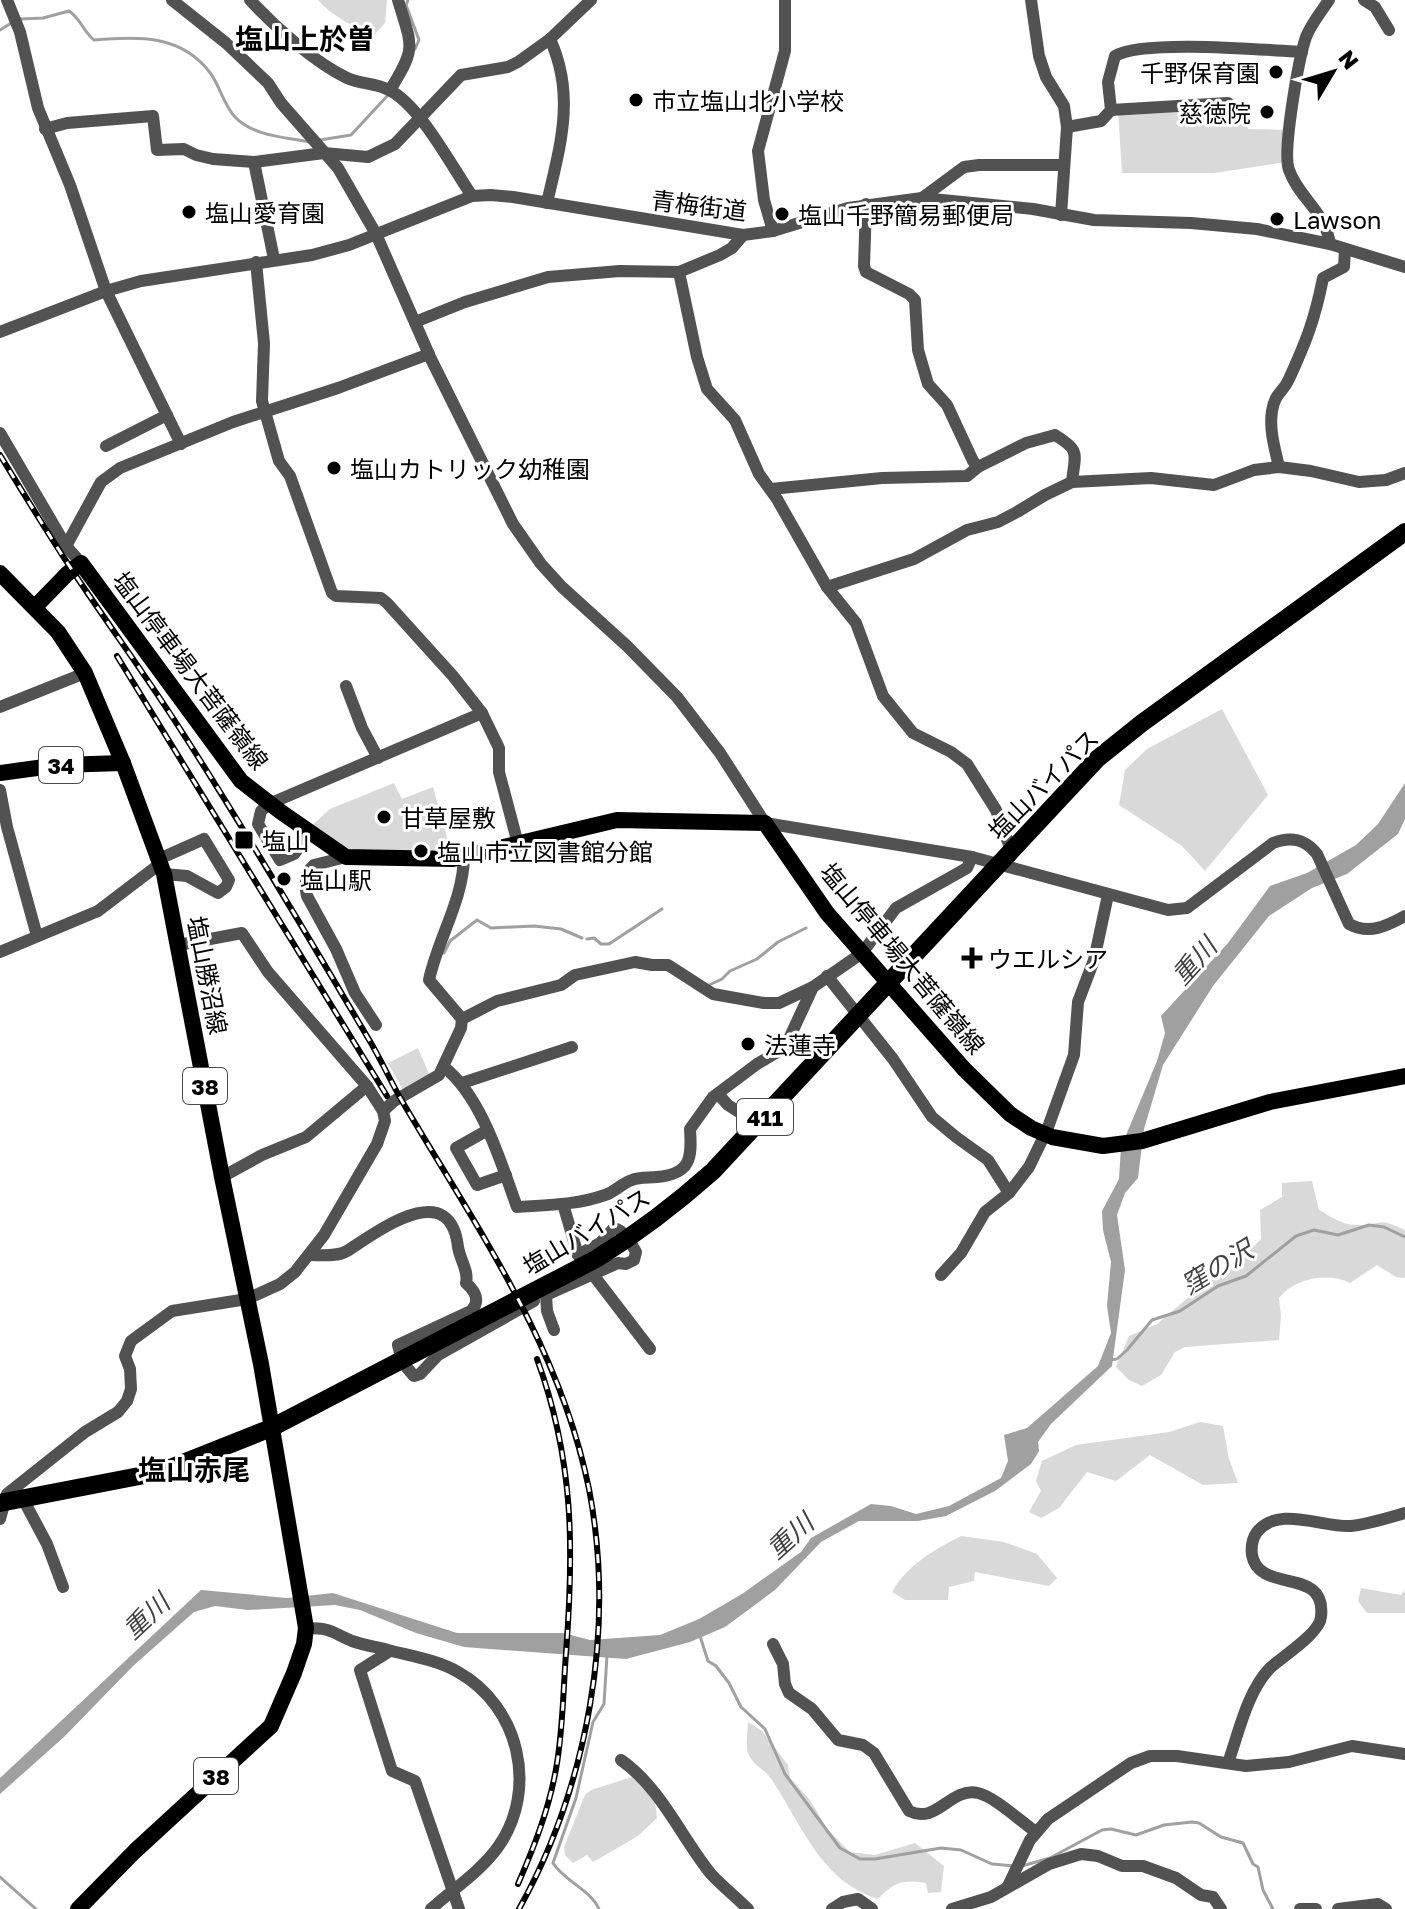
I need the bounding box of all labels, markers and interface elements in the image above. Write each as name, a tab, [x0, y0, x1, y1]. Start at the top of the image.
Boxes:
district label: 塩山上於曽	[235, 22, 375, 55]
north arrow	[1293, 32, 1373, 112]
text: N	[1333, 44, 1365, 74]
place label: 千野保育園	[1140, 58, 1260, 87]
marker: 千野保育園	[1267, 63, 1285, 81]
place label: 市立塩山北小学校	[652, 86, 844, 115]
marker: 市立塩山北小学校	[627, 91, 645, 109]
place label: 慈徳院	[1179, 98, 1251, 127]
marker: 慈徳院	[1258, 103, 1276, 121]
street label: 青梅街道	[650, 185, 748, 225]
place label: 塩山愛育園	[205, 198, 325, 227]
place label: 塩山千野簡易郵便局	[798, 200, 1014, 229]
marker: 塩山愛育園	[180, 203, 198, 221]
marker: 塩山千野簡易郵便局	[773, 205, 791, 223]
place label: Lawson	[1293, 205, 1382, 234]
marker: Lawson	[1268, 210, 1286, 228]
place label: 塩山カトリック幼稚園	[350, 454, 590, 483]
marker: 塩山カトリック幼稚園	[325, 459, 343, 477]
street label: 塩山停車場大菩薩嶺線	[107, 565, 275, 775]
street label: 塩山バイパス	[982, 723, 1104, 845]
road number: 34	[39, 747, 83, 783]
place label: 甘草屋敷	[400, 803, 496, 832]
marker: 甘草屋敷	[375, 808, 393, 826]
place label: 塩山	[262, 826, 310, 855]
marker: 塩山	[233, 829, 255, 851]
place label: 塩山市立図書館分館	[437, 837, 653, 866]
marker: 塩山市立図書館分館	[412, 842, 430, 860]
street label: 塩山停車場大菩薩嶺線	[815, 857, 991, 1059]
place label: 塩山駅	[300, 865, 372, 894]
marker: 塩山駅	[275, 870, 293, 888]
street label: 塩山勝沼線	[182, 913, 234, 1037]
water label: 重川	[1165, 929, 1225, 991]
place label: ウエルシア	[988, 944, 1108, 973]
marker: ウエルシア	[963, 949, 981, 967]
place label: 法蓮寺	[764, 1030, 836, 1059]
marker: 法蓮寺	[739, 1035, 757, 1053]
road number: 38	[183, 1068, 227, 1104]
road number: 411	[737, 1099, 793, 1135]
street label: 塩山バイパス	[517, 1182, 655, 1280]
water label: 窪の沢	[1176, 1232, 1261, 1300]
district label: 塩山赤尾	[138, 1453, 250, 1486]
water label: 重川	[760, 1505, 822, 1565]
water label: 重川	[116, 1585, 178, 1645]
road number: 38	[194, 1758, 238, 1794]

